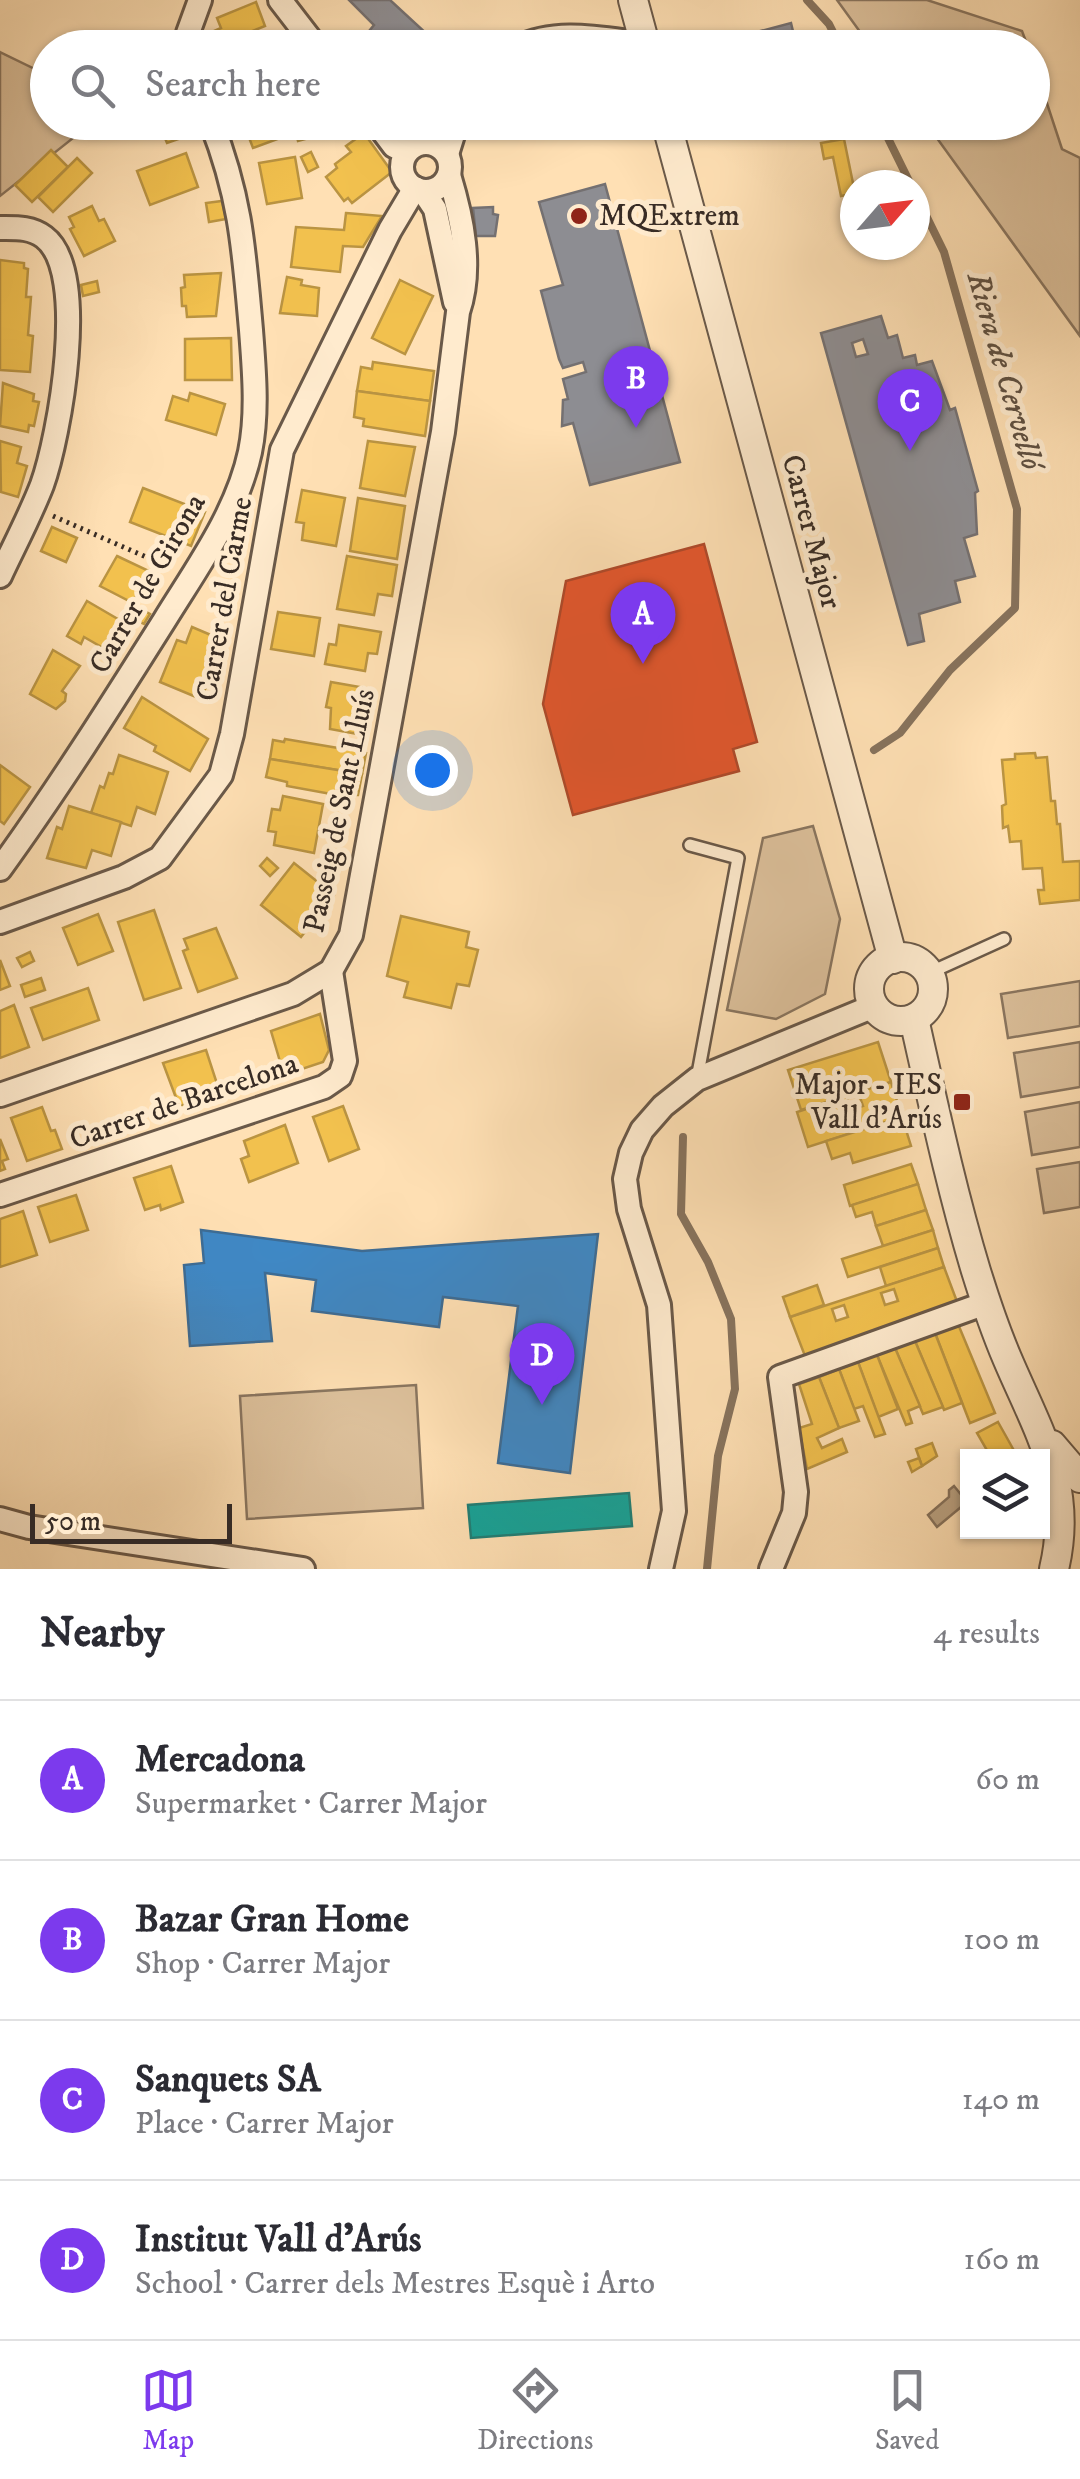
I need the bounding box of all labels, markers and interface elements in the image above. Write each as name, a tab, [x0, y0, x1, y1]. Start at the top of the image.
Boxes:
search box	[30, 30, 1050, 140]
icon: search	[65, 58, 120, 113]
text: Search here	[145, 61, 321, 109]
north arrow	[840, 170, 930, 260]
place label: MQExtrem	[599, 198, 740, 235]
marker: MQExtrem	[568, 205, 590, 227]
water label: Riera de Cervelló	[956, 267, 1052, 477]
pin: B	[604, 346, 668, 428]
pin: C	[878, 368, 942, 451]
street label: Carrer Major	[773, 451, 849, 613]
street label: Carrer de Girona	[82, 487, 215, 681]
street label: Carrer del Carme	[189, 494, 261, 704]
pin: A	[610, 582, 676, 664]
street label: Passeig de Sant Lluís	[296, 686, 384, 936]
your location	[407, 745, 458, 796]
street label: Carrer de Barcelona	[65, 1046, 303, 1158]
place label: Major - IES Vall d'Arús	[795, 1067, 942, 1138]
marker: Major - IES Vall d'Arús	[951, 1091, 973, 1113]
pin: D	[510, 1322, 574, 1405]
map controls	[960, 1449, 1050, 1539]
button: layers	[960, 1449, 1050, 1539]
scale bar	[30, 1499, 232, 1544]
text: 50 m	[45, 1504, 101, 1539]
text: Nearby	[40, 1608, 164, 1660]
text: 4 results	[933, 1614, 1040, 1654]
text: Mercadona	[135, 1736, 305, 1784]
text: A	[62, 1760, 83, 1800]
text: 60 m	[975, 1760, 1040, 1800]
text: Supermarket · Carrer Major	[135, 1784, 487, 1824]
text: Bazar Gran Home	[135, 1896, 409, 1944]
text: B	[62, 1920, 83, 1960]
text: 100 m	[963, 1920, 1040, 1960]
text: Shop · Carrer Major	[135, 1944, 390, 1984]
text: Sanquets SA	[135, 2056, 321, 2104]
text: C	[62, 2080, 83, 2120]
text: 140 m	[962, 2080, 1040, 2120]
text: Place · Carrer Major	[135, 2104, 394, 2144]
text: Institut Vall d'Arús	[135, 2216, 421, 2264]
text: D	[61, 2240, 84, 2280]
text: 160 m	[964, 2240, 1040, 2280]
text: School · Carrer dels Mestres Esquè i Arto	[135, 2264, 655, 2304]
tab: Map	[141, 2363, 196, 2458]
tab: Directions	[477, 2363, 593, 2458]
tab: Saved	[875, 2363, 939, 2458]

